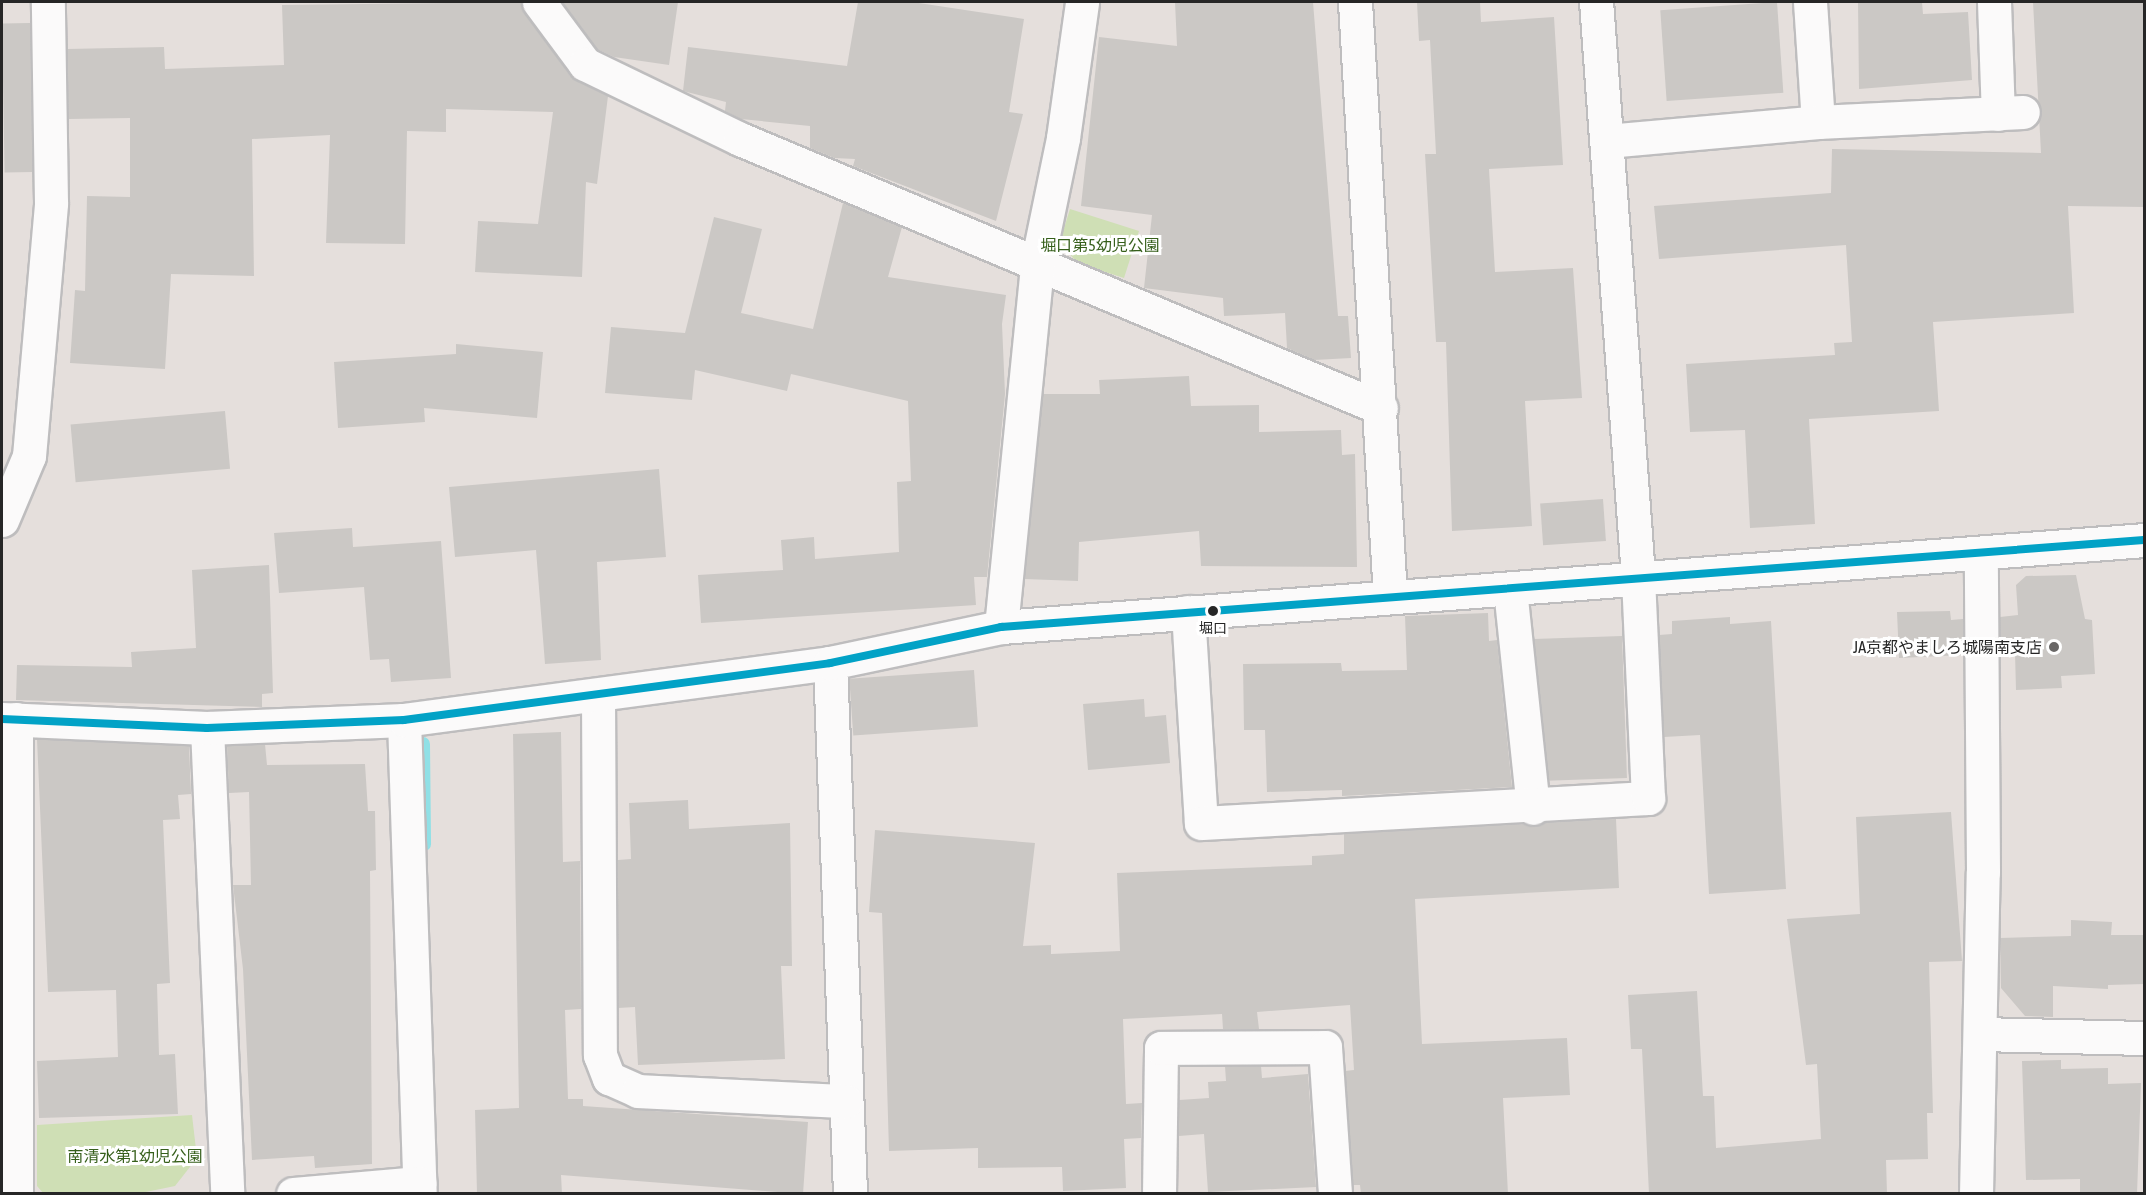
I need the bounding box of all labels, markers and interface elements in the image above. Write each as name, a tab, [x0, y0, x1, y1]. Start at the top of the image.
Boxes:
park label: 堀口第5幼児公園	[1040, 235, 1160, 255]
marker: 堀口	[1207, 605, 1219, 617]
place label: 堀口	[1199, 620, 1227, 636]
place label: JA京都やましろ城陽南支店	[1853, 637, 2042, 657]
marker: JA京都やましろ城陽南支店	[2047, 640, 2061, 654]
park label: 南清水第1幼児公園	[67, 1146, 203, 1166]

